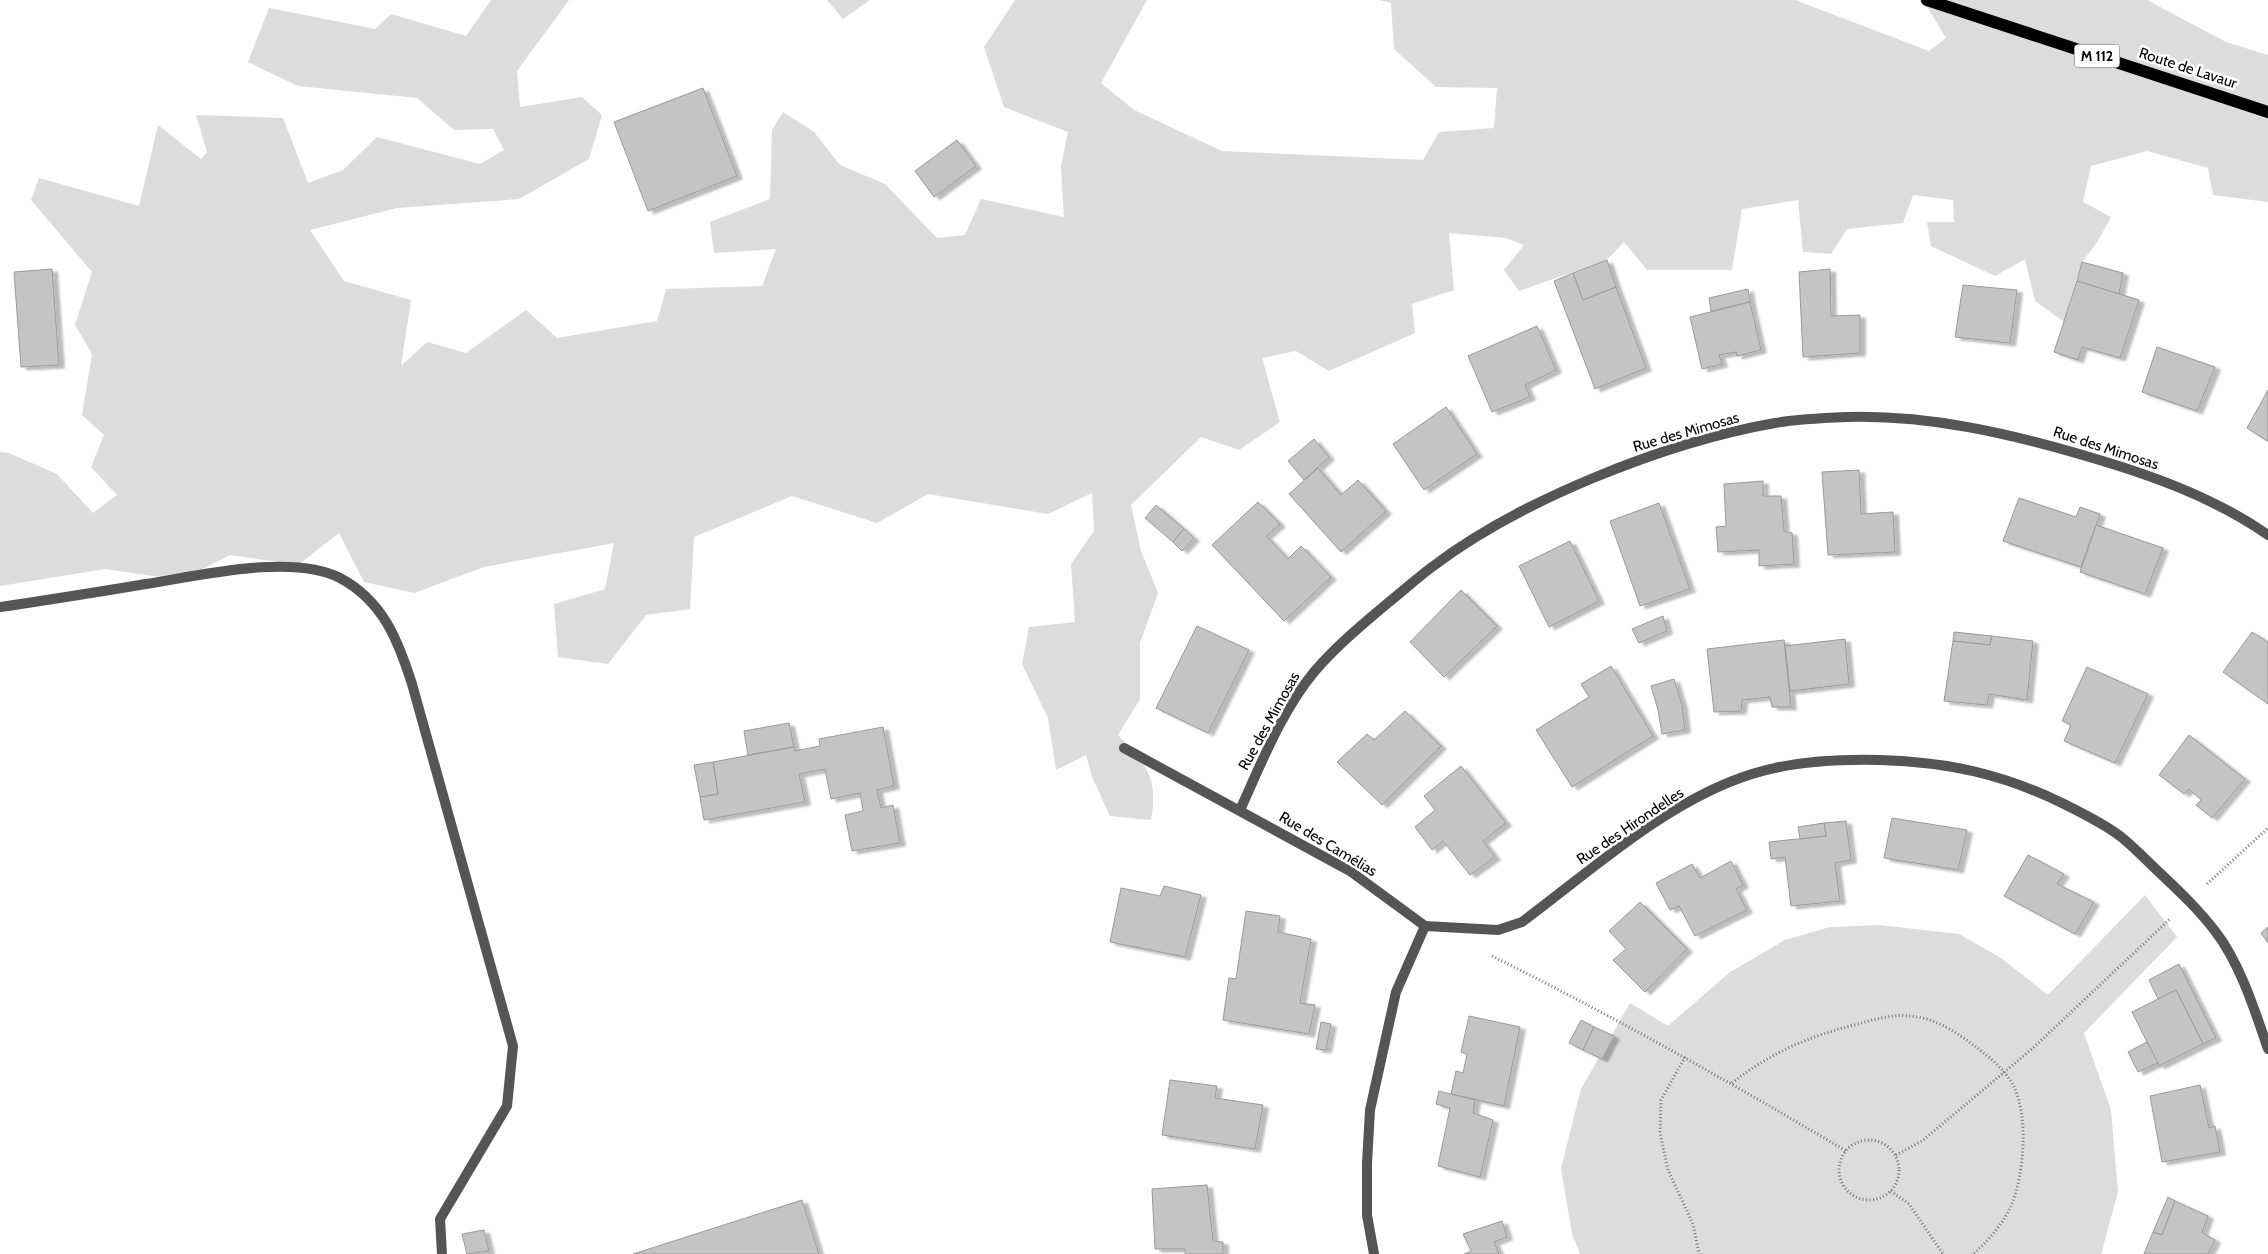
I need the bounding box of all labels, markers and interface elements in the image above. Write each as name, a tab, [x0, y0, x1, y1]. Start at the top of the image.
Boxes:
road number: M 112	[2074, 44, 2120, 68]
street label: Route de Lavaur	[2137, 44, 2239, 92]
street label: Rue des Mimosas	[1631, 408, 1741, 456]
street label: Rue des Mimosas	[2051, 423, 2161, 473]
street label: Rue des Mimosas	[1235, 669, 1303, 773]
street label: Rue des Hirondelles	[1573, 784, 1687, 868]
street label: Rue des Camélias	[1276, 808, 1380, 880]

